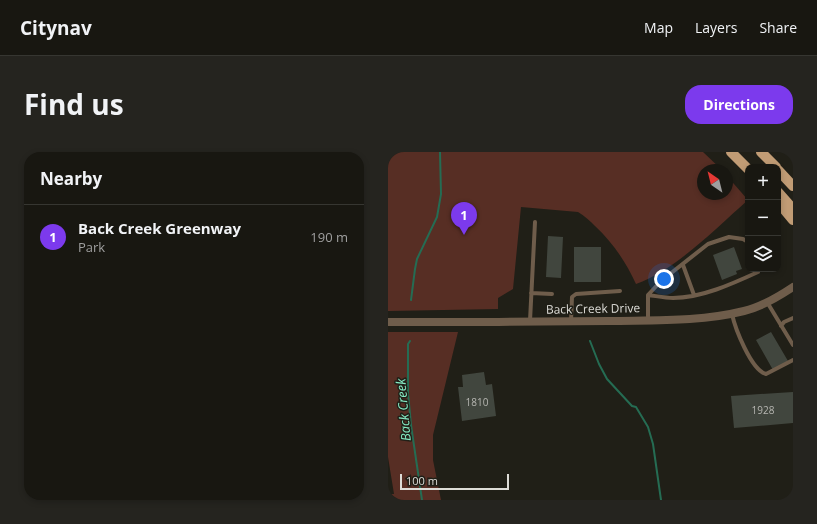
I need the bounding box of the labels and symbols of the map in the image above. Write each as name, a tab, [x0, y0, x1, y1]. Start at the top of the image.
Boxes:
north arrow	[697, 164, 733, 200]
pin: 1	[451, 202, 477, 235]
your location	[654, 269, 674, 289]
street label: Back Creek Drive	[546, 299, 641, 318]
water label: Back Creek	[391, 377, 415, 442]
house number: 1810	[466, 395, 489, 409]
house number: 1928	[752, 403, 775, 417]
scale bar	[400, 472, 509, 491]

